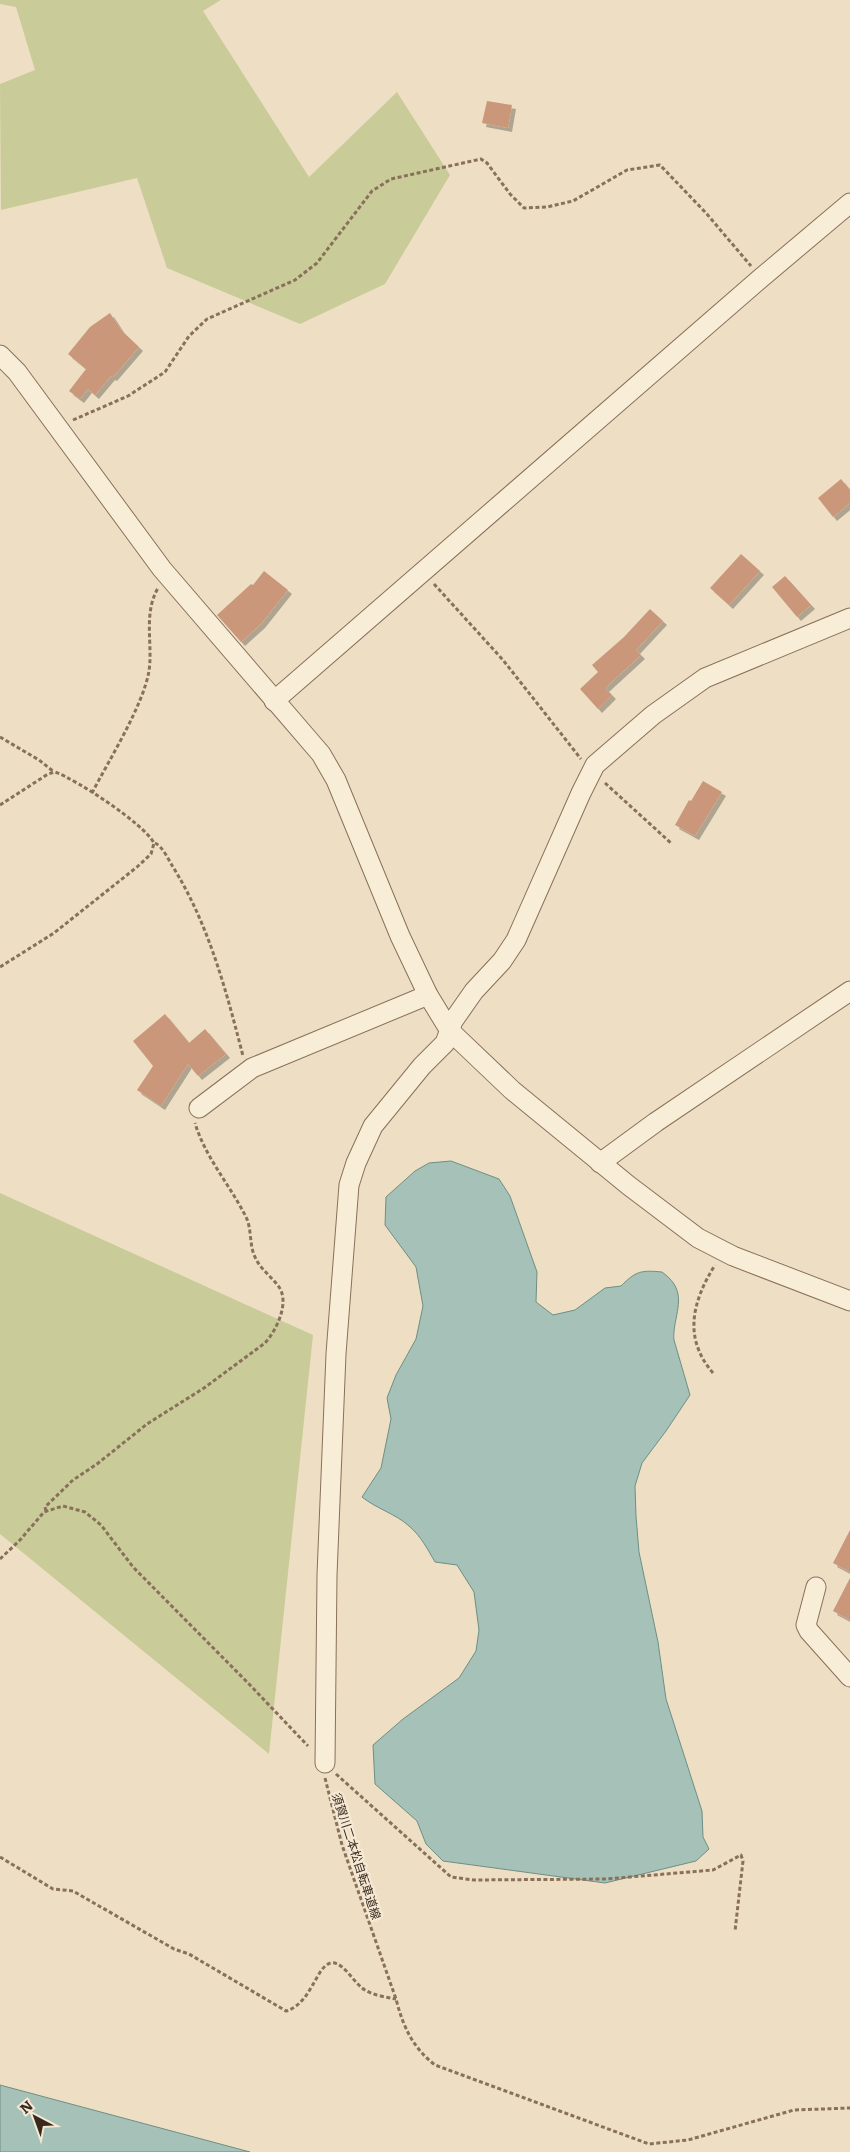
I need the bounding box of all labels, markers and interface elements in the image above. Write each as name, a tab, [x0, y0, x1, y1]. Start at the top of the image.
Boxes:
street label: 須賀川二本松自転車道線	[328, 1790, 386, 1922]
north arrow	[10, 2092, 60, 2142]
text: N	[15, 2095, 37, 2118]

